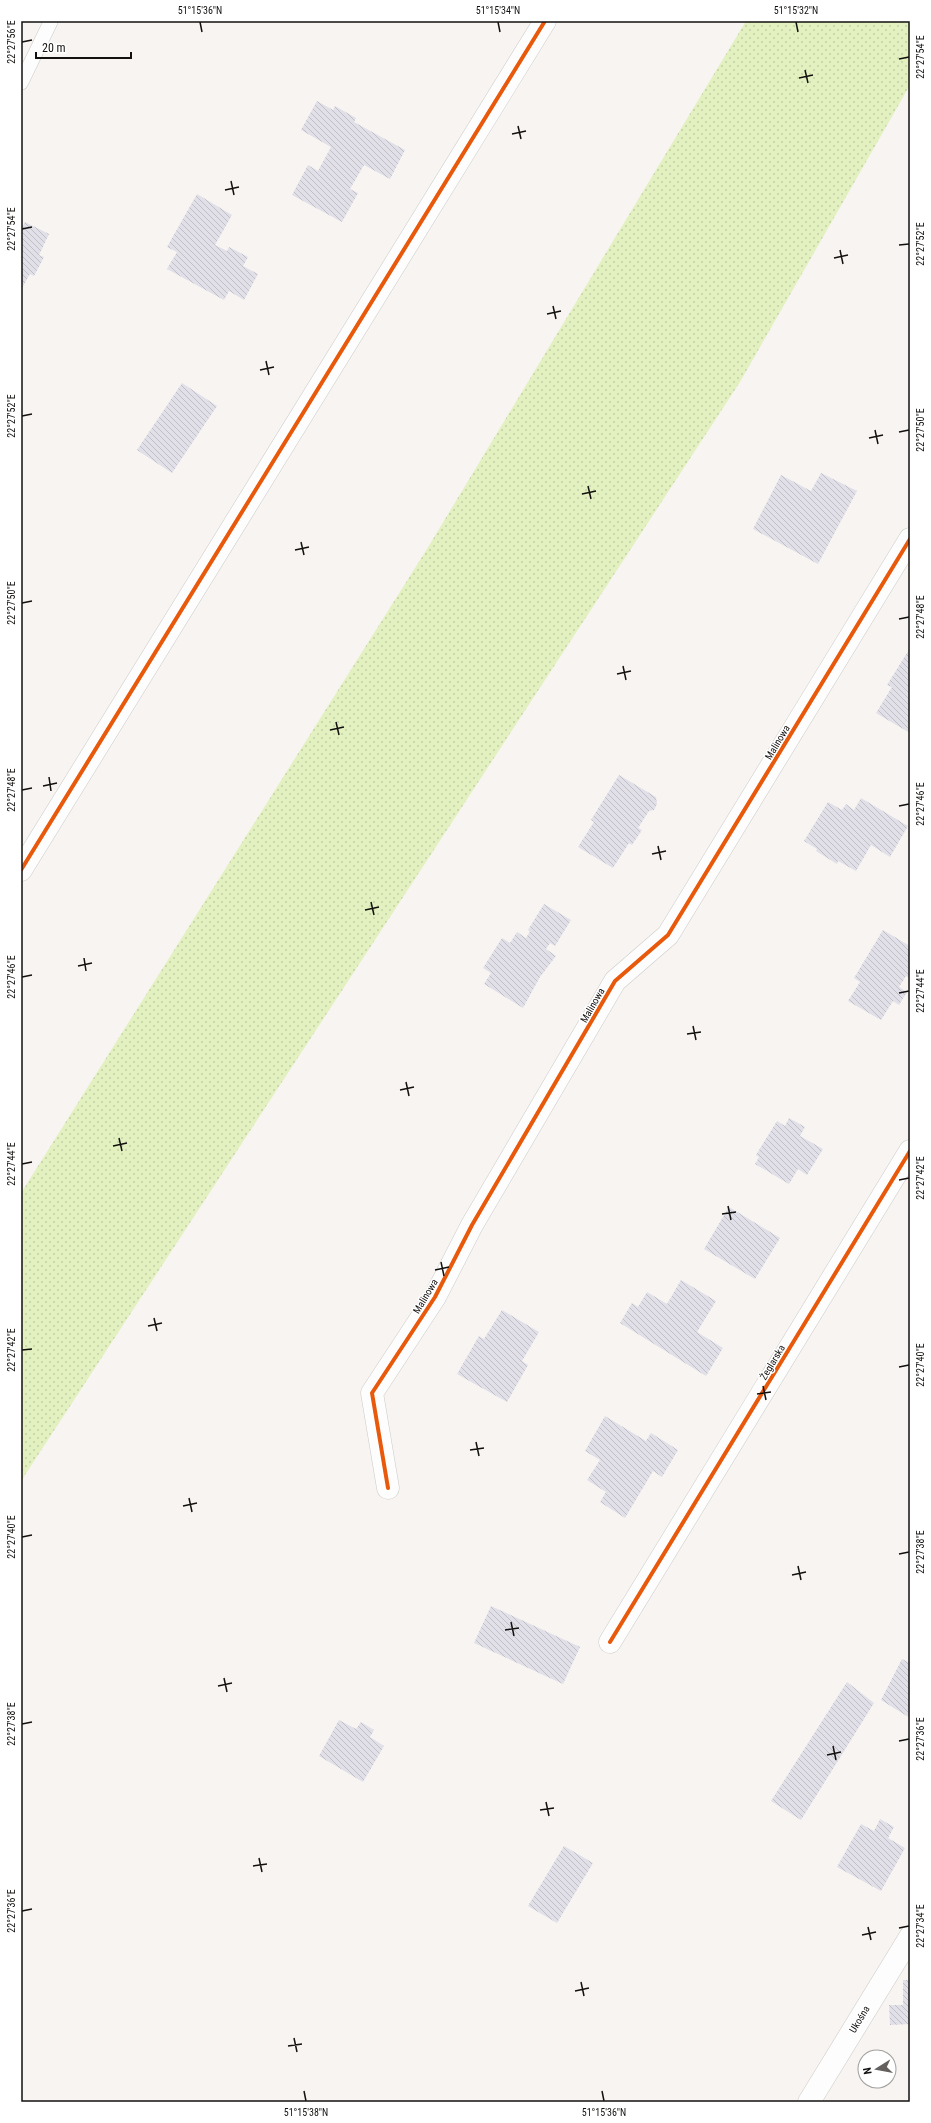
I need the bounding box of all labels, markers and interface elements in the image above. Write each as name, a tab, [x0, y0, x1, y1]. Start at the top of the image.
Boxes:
text: 51°15'36"N	[178, 5, 222, 16]
text: 51°15'34"N	[476, 5, 520, 16]
text: 51°15'32"N	[774, 5, 818, 16]
text: 22°27'56"E	[6, 20, 17, 64]
scale bar	[36, 34, 131, 60]
text: 22°27'54"E	[915, 35, 926, 79]
text: 20 m	[42, 41, 66, 55]
text: 22°27'54"E	[6, 207, 17, 251]
text: 22°27'52"E	[915, 222, 926, 266]
text: 22°27'52"E	[6, 394, 17, 438]
text: 22°27'50"E	[915, 408, 926, 452]
text: 22°27'50"E	[6, 581, 17, 625]
text: 22°27'48"E	[915, 595, 926, 639]
street label: Malinowa	[763, 723, 792, 761]
text: 22°27'48"E	[6, 768, 17, 812]
text: 22°27'46"E	[915, 782, 926, 826]
text: 22°27'46"E	[6, 955, 17, 999]
text: 22°27'44"E	[915, 969, 926, 1013]
street label: Malinowa	[578, 986, 607, 1024]
text: 22°27'44"E	[6, 1142, 17, 1186]
text: 22°27'42"E	[915, 1156, 926, 1200]
street label: Malinowa	[411, 1277, 440, 1315]
text: 22°27'42"E	[6, 1328, 17, 1372]
street label: Żeglarska	[757, 1342, 787, 1382]
text: 22°27'40"E	[915, 1343, 926, 1387]
text: 22°27'40"E	[6, 1515, 17, 1559]
text: 22°27'38"E	[915, 1530, 926, 1574]
text: 22°27'38"E	[6, 1702, 17, 1746]
text: 22°27'36"E	[915, 1717, 926, 1761]
text: 22°27'36"E	[6, 1889, 17, 1933]
text: 22°27'34"E	[915, 1904, 926, 1948]
street label: Ukośna	[847, 2004, 872, 2035]
north arrow	[857, 2049, 897, 2089]
text: N	[861, 2066, 875, 2075]
text: 51°15'38"N	[284, 2107, 328, 2118]
text: 51°15'36"N	[582, 2107, 626, 2118]

